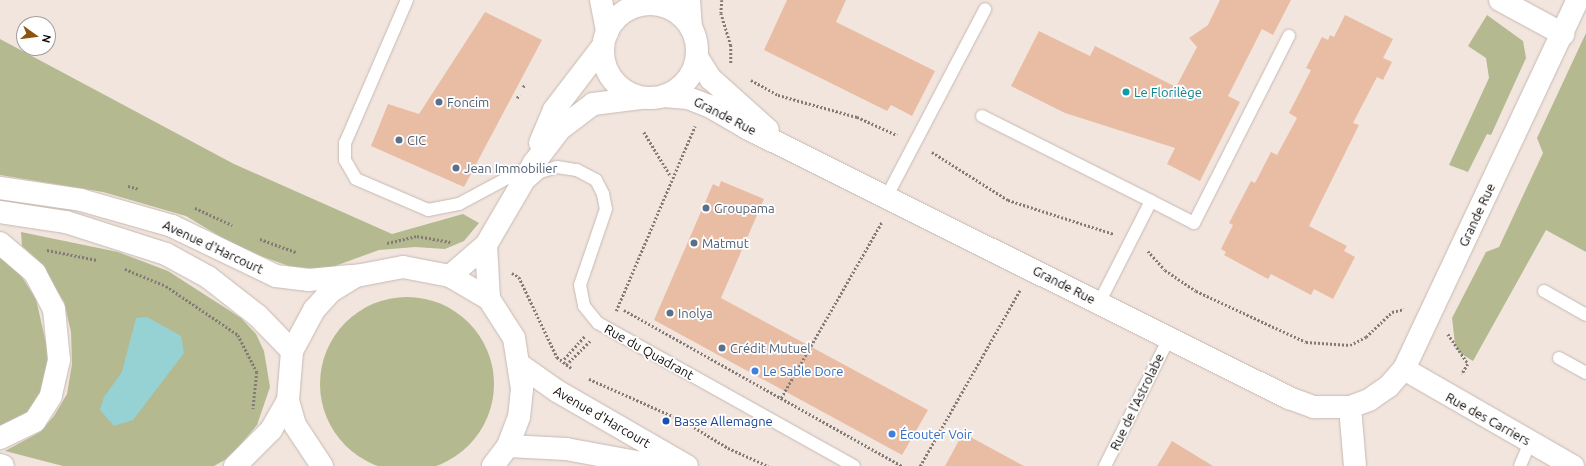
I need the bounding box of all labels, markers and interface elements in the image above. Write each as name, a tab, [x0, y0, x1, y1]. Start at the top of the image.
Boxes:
north arrow	[16, 16, 56, 56]
text: N	[40, 33, 53, 44]
place label: Le Florilège	[1134, 84, 1202, 100]
marker: Le Florilège	[1121, 87, 1131, 97]
place label: Foncim	[447, 94, 489, 110]
street label: Grande Rue	[691, 94, 759, 138]
marker: Foncim	[434, 97, 444, 107]
place label: CIC	[407, 132, 426, 148]
marker: CIC	[394, 135, 404, 145]
place label: Jean Immobilier	[464, 160, 557, 176]
marker: Jean Immobilier	[451, 163, 461, 173]
street label: Grande Rue	[1456, 181, 1498, 249]
place label: Groupama	[714, 200, 775, 216]
marker: Groupama	[701, 203, 711, 213]
street label: Avenue d'Harcourt	[160, 217, 266, 277]
place label: Matmut	[702, 235, 749, 251]
marker: Matmut	[689, 238, 699, 248]
street label: Grande Rue	[1030, 263, 1098, 307]
place label: Inolya	[678, 305, 713, 321]
marker: Inolya	[665, 308, 675, 318]
street label: Rue du Quadrant	[602, 321, 696, 383]
place label: Crédit Mutuel	[730, 340, 811, 356]
marker: Crédit Mutuel	[717, 343, 727, 353]
street label: Rue de l'Astrolabe	[1107, 351, 1167, 453]
place label: Le Sable Dore	[763, 363, 843, 379]
marker: Le Sable Dore	[750, 366, 760, 376]
street label: Avenue d'Harcourt	[551, 383, 653, 451]
street label: Rue des Carriers	[1443, 389, 1533, 449]
place label: Basse Allemagne	[674, 413, 773, 429]
marker: Basse Allemagne	[661, 416, 671, 426]
place label: Écouter Voir	[900, 426, 972, 442]
marker: Écouter Voir	[887, 429, 897, 439]

